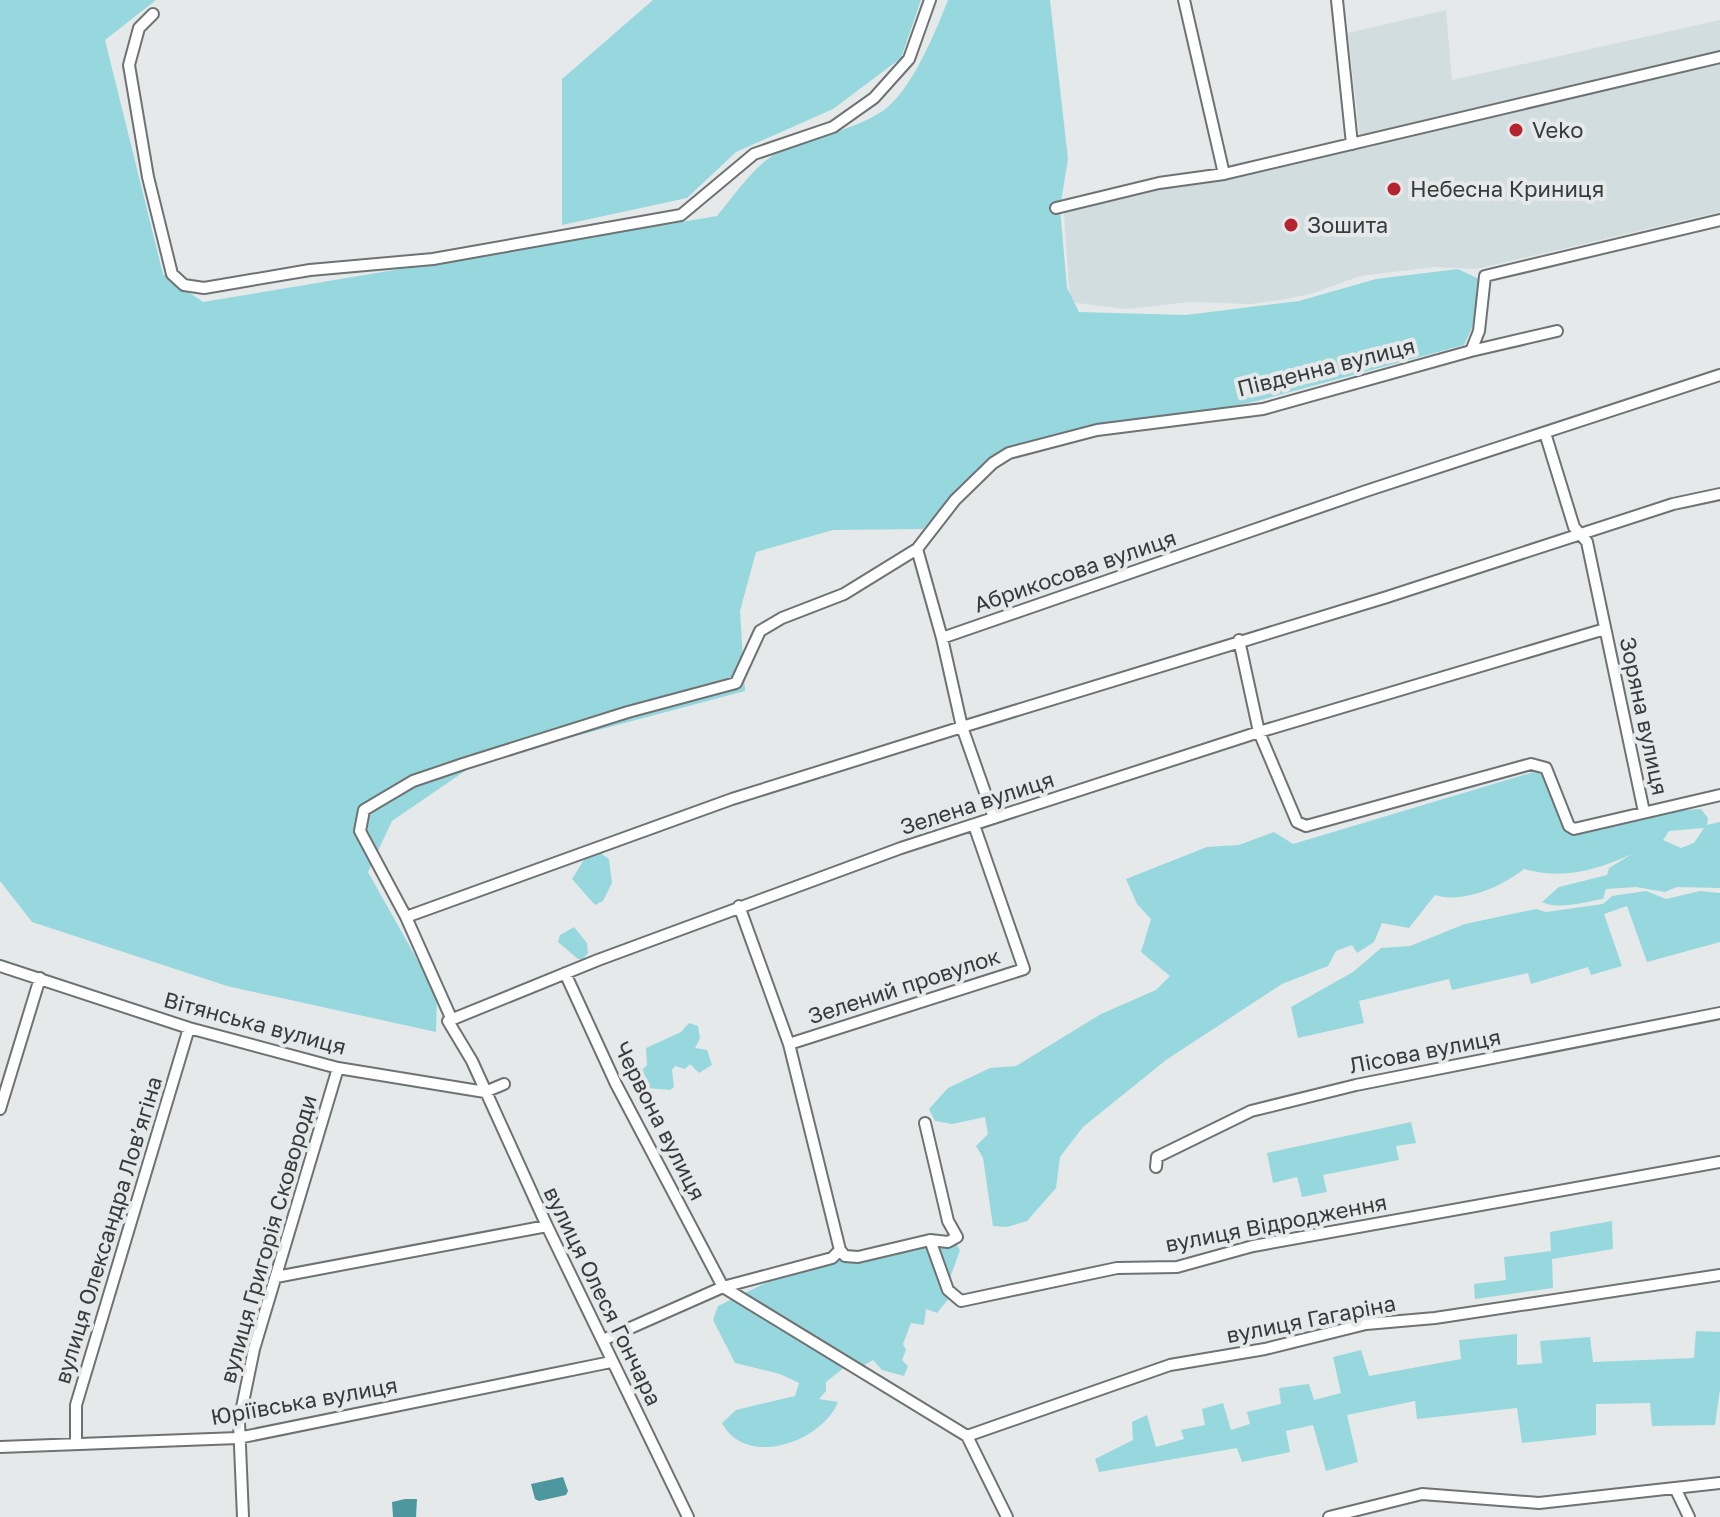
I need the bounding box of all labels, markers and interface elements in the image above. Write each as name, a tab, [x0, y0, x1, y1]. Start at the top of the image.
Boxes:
place label: Veko	[1532, 116, 1583, 143]
marker: Veko	[1507, 121, 1525, 139]
place label: Небесна Криниця	[1410, 175, 1604, 202]
marker: Небесна Криниця	[1385, 180, 1403, 198]
place label: Зошита	[1307, 211, 1388, 238]
marker: Зошита	[1282, 216, 1300, 234]
street label: Південна вулиця	[1234, 331, 1418, 402]
street label: Абрикосова вулиця	[970, 523, 1180, 618]
street label: Зоряна вулиця	[1615, 634, 1674, 798]
street label: Зелена вулиця	[897, 765, 1057, 840]
street label: Зелений провулок	[804, 942, 1004, 1029]
street label: Вітянська вулиця	[161, 985, 349, 1060]
street label: Лісова вулиця	[1347, 1023, 1503, 1078]
street label: Червона вулиця	[609, 1037, 712, 1205]
street label: вулиця Олександра Ловʼягіна	[48, 1073, 167, 1387]
street label: вулиця Григорія Сковороди	[213, 1092, 322, 1386]
street label: вулиця Олеся Гончара	[539, 1182, 668, 1410]
street label: вулиця Відродження	[1163, 1188, 1389, 1257]
street label: вулиця Гагаріна	[1224, 1289, 1398, 1348]
street label: Юріївська вулиця	[208, 1371, 399, 1430]

